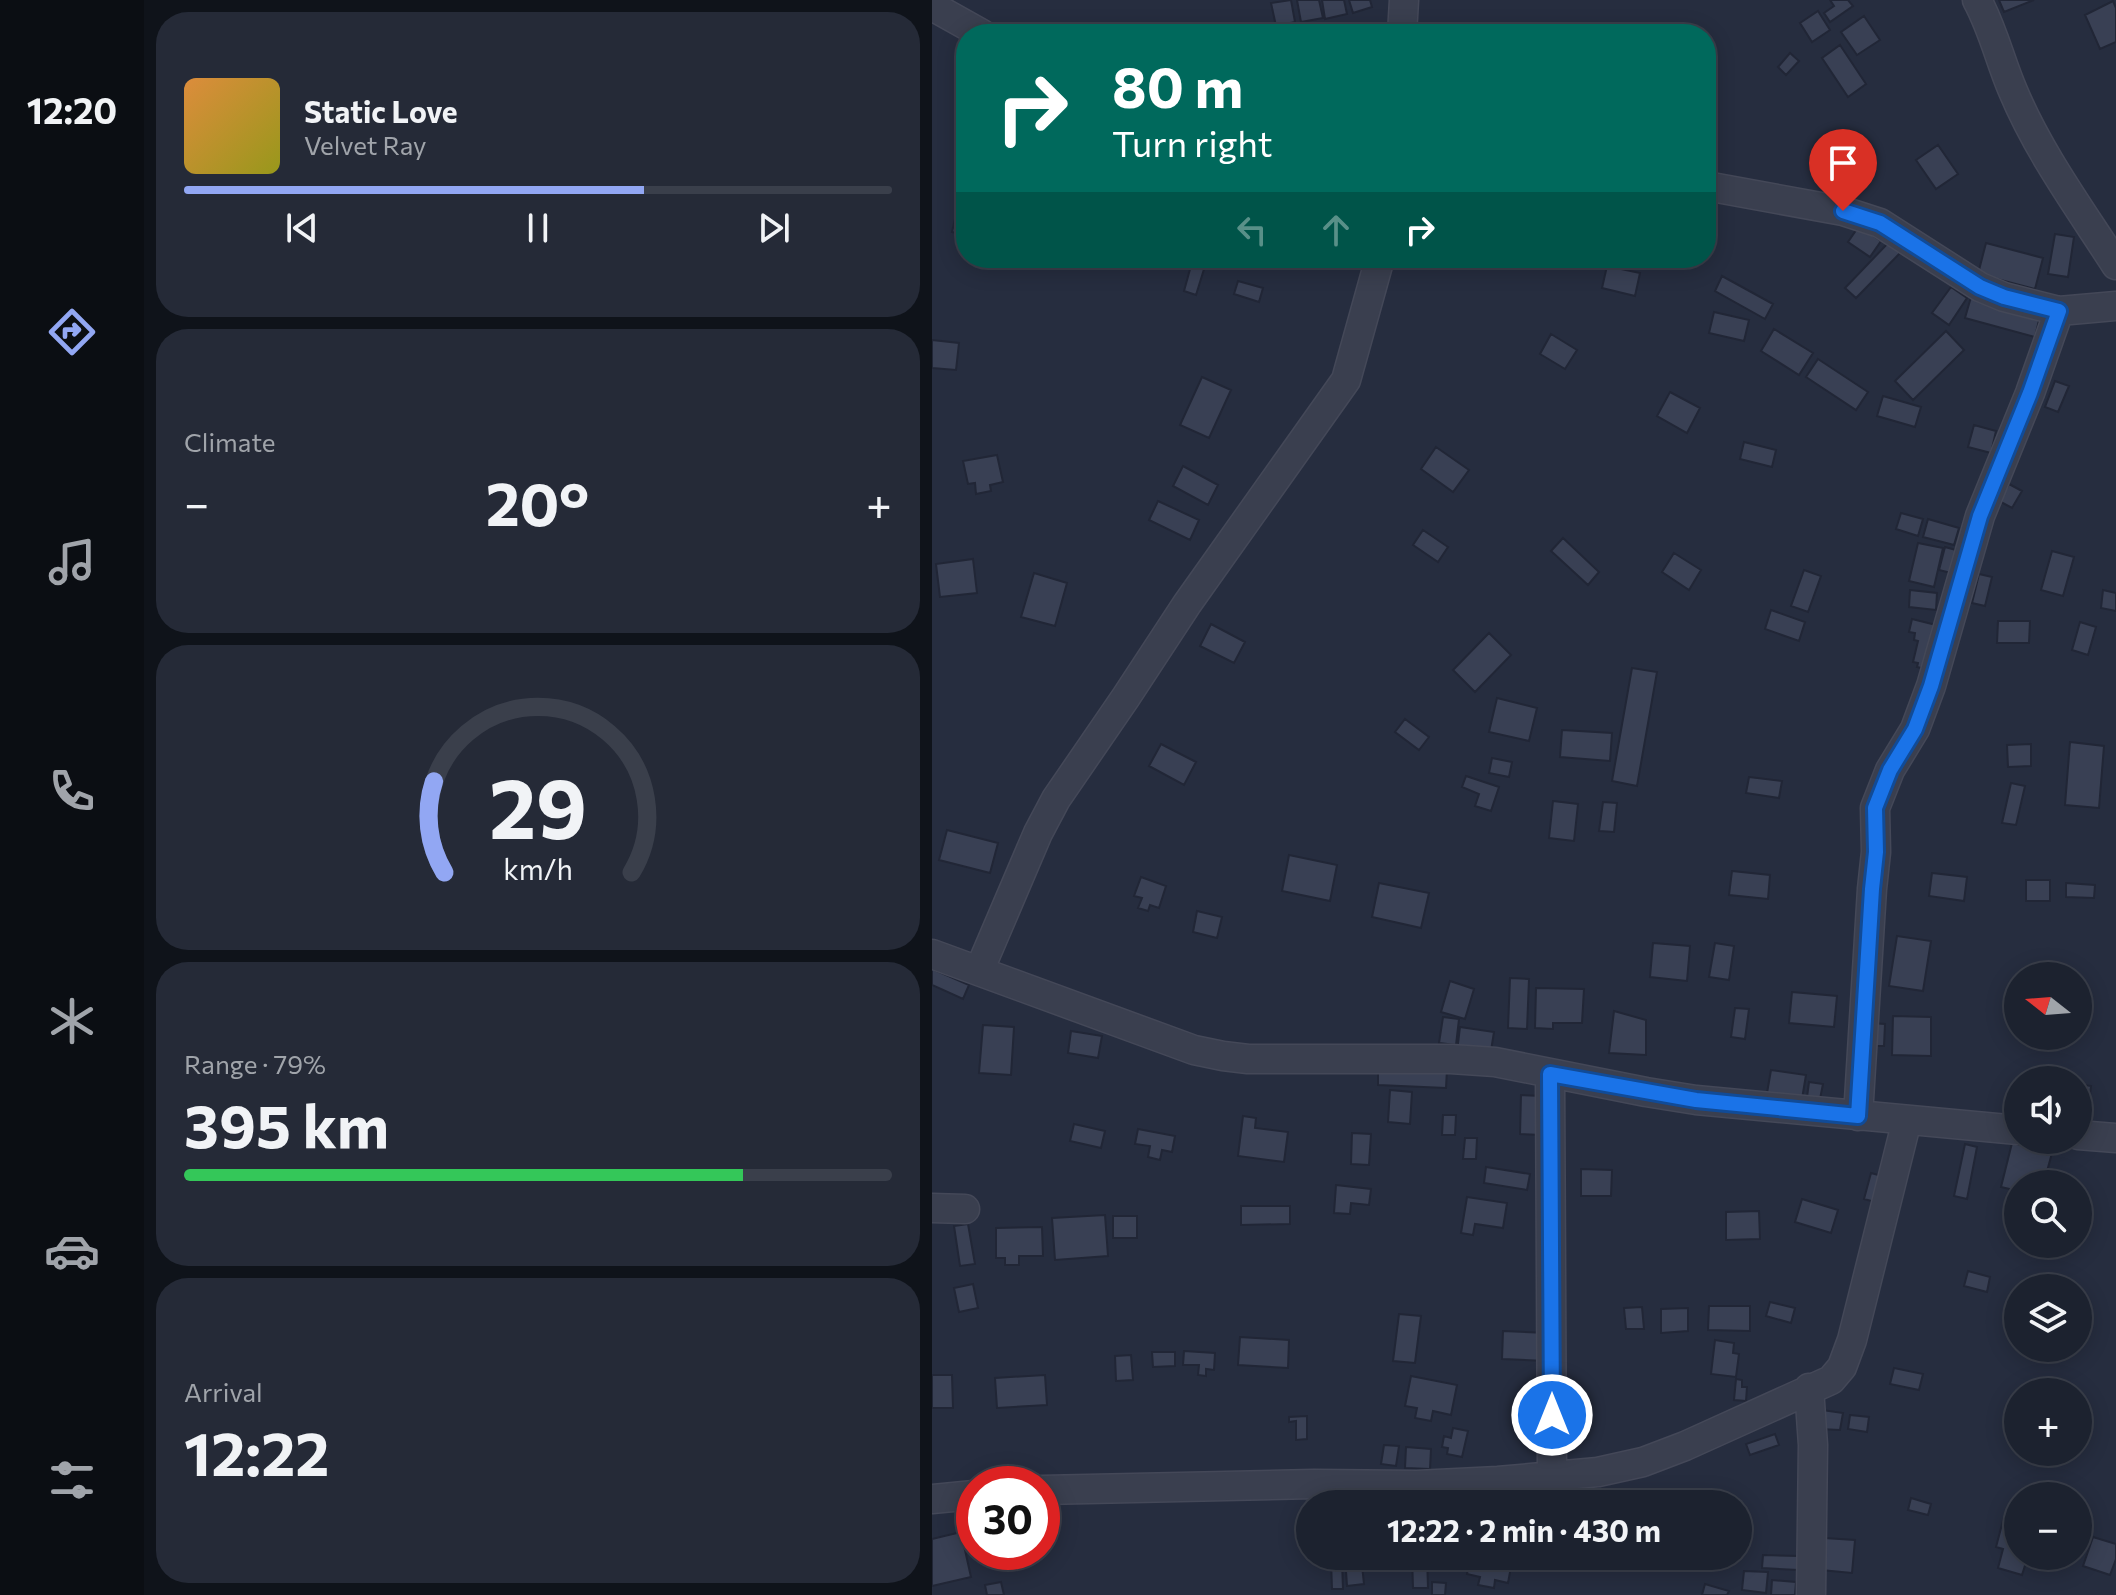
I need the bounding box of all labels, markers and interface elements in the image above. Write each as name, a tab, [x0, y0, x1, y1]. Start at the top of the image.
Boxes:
text: 80 m	[1112, 51, 1243, 120]
icon: right	[980, 56, 1084, 160]
text: 12:20	[27, 87, 117, 131]
text: Static Love	[304, 92, 458, 129]
text: Turn right	[1112, 120, 1273, 164]
text: Velvet Ray	[304, 129, 427, 160]
pin	[1809, 129, 1877, 211]
icon: arrive	[1821, 141, 1865, 185]
icon: previous	[280, 206, 324, 250]
icon: pause	[516, 206, 560, 250]
icon: next	[752, 206, 796, 250]
icon: left	[1230, 208, 1274, 252]
icon: ahead	[1314, 208, 1358, 252]
icon: right	[1398, 208, 1442, 252]
icon: directions	[44, 304, 100, 360]
text: Climate	[184, 426, 276, 457]
text: 20°	[486, 465, 589, 538]
text: −	[184, 475, 209, 529]
text: +	[866, 475, 892, 529]
icon: music	[44, 534, 100, 590]
text: 29	[489, 754, 587, 856]
icon: phone	[44, 763, 100, 819]
text: km/h	[503, 852, 573, 887]
north arrow	[2004, 962, 2092, 1050]
map controls	[2004, 962, 2092, 1570]
icon: climate	[44, 993, 100, 1049]
text: Range · 79%	[184, 1048, 326, 1079]
button: sound	[2004, 1066, 2092, 1154]
text: 395 km	[184, 1087, 389, 1160]
button: search	[2004, 1170, 2092, 1258]
icon: car	[44, 1223, 100, 1279]
button: layers	[2004, 1274, 2092, 1362]
position arrow	[1510, 1373, 1594, 1457]
text: Arrival	[184, 1376, 263, 1407]
button: +	[2004, 1378, 2092, 1466]
text: 12:22	[184, 1415, 329, 1488]
icon: filters	[44, 1452, 100, 1508]
speed limit sign: 30	[956, 1466, 1060, 1570]
button: −	[2004, 1482, 2092, 1570]
text: 12:22 · 2 min · 430 m	[1387, 1511, 1661, 1548]

